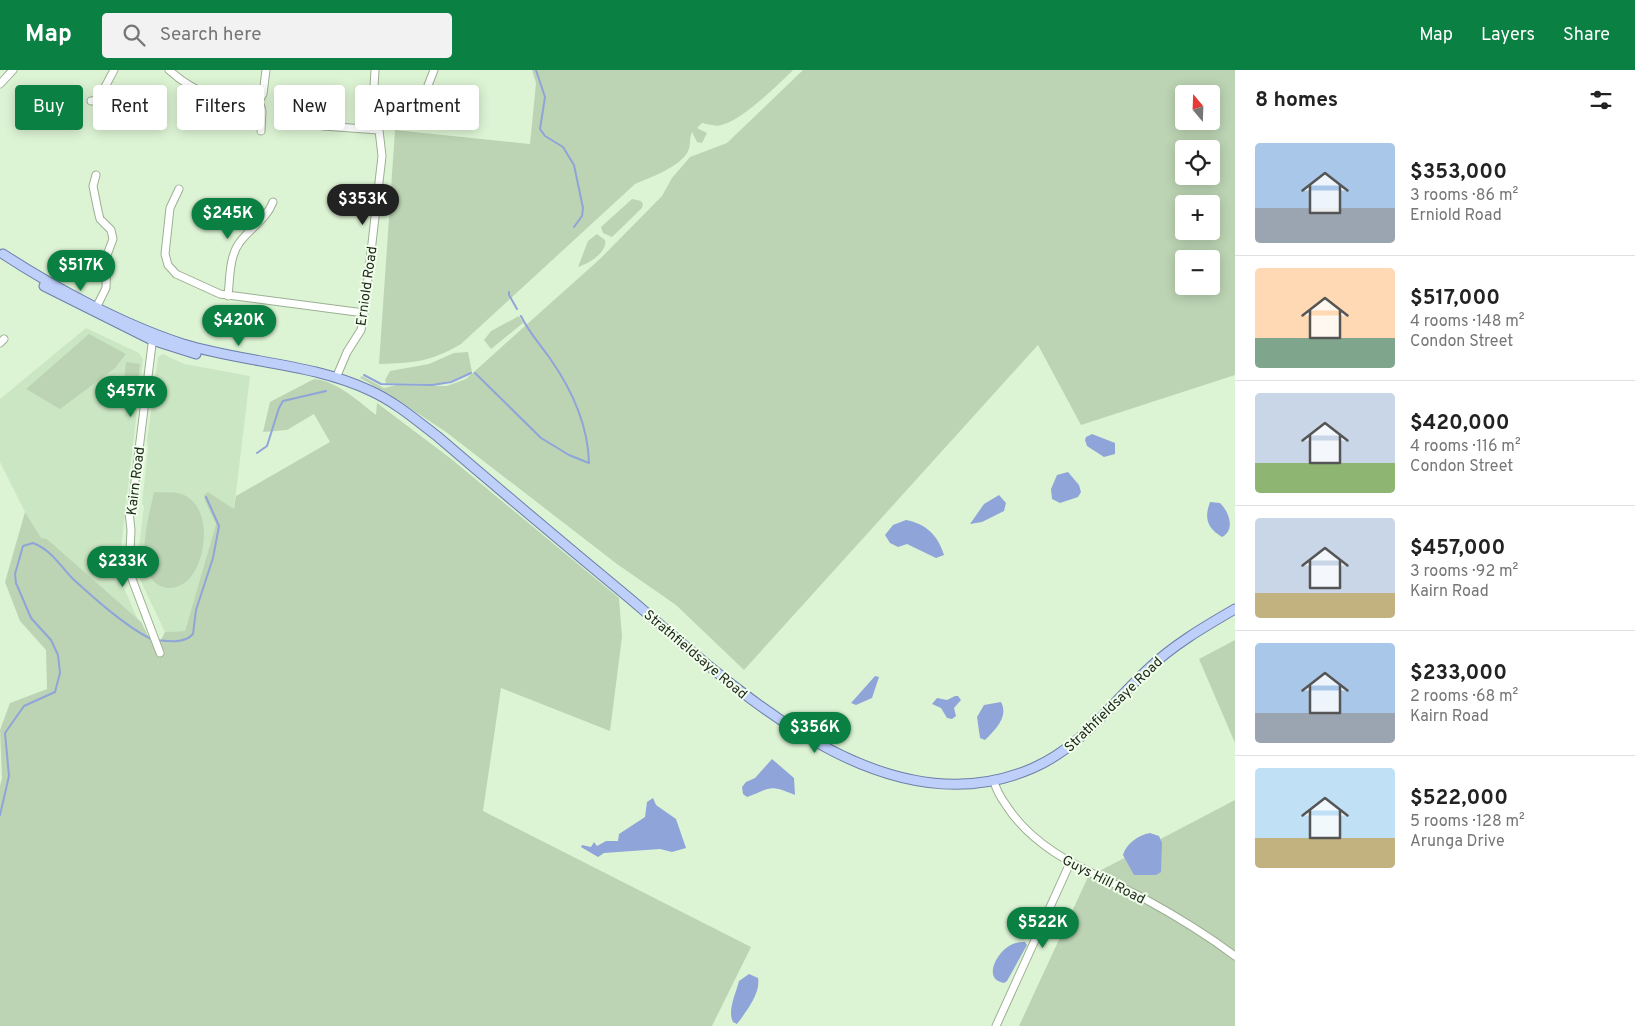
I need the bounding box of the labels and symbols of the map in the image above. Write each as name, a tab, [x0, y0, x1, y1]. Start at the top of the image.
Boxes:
north arrow	[1175, 85, 1220, 130]
pin: $353K	[328, 184, 398, 226]
pin: $245K	[193, 198, 263, 240]
street label: Erniold Road	[353, 245, 381, 327]
pin: $517K	[46, 250, 116, 292]
pin: $420K	[204, 304, 274, 347]
pin: $457K	[96, 376, 166, 418]
street label: Kairn Road	[124, 446, 149, 516]
pin: $233K	[88, 546, 158, 588]
street label: Strathfieldsaye Road	[640, 607, 750, 703]
street label: Strathfieldsaye Road	[1061, 654, 1167, 756]
pin: $356K	[780, 712, 850, 754]
street label: Guys Hill Road	[1059, 852, 1148, 909]
pin: $522K	[1008, 906, 1078, 949]

